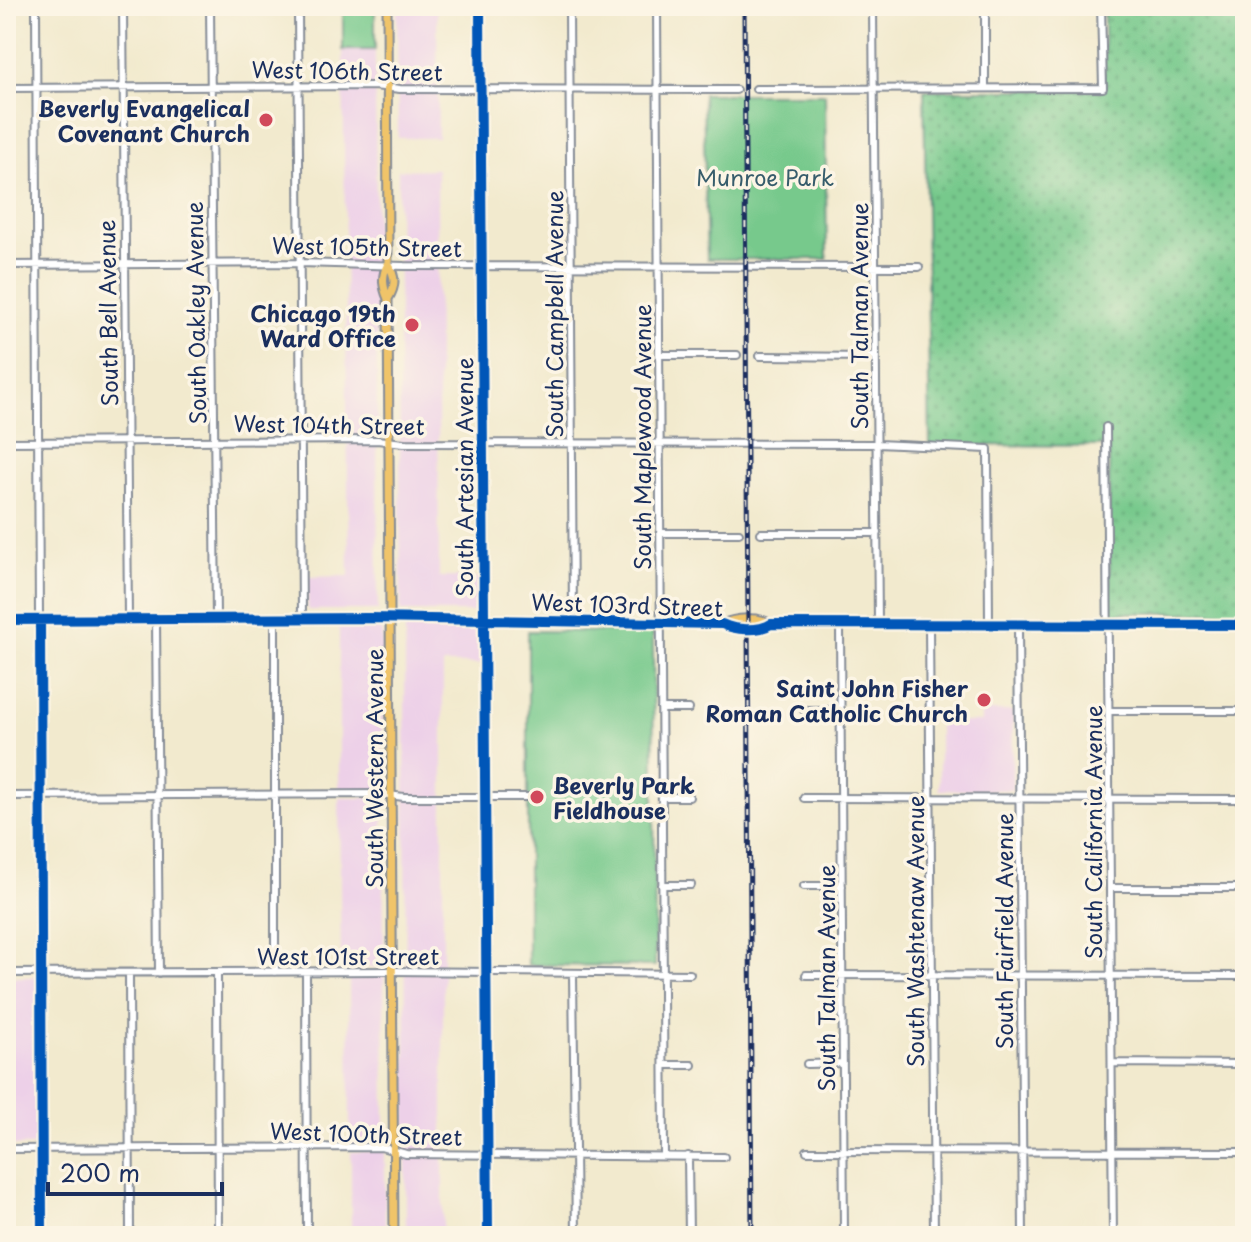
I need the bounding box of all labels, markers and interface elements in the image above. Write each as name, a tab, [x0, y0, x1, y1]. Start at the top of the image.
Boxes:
street label: West 106th Street	[251, 52, 443, 88]
place label: Beverly Evangelical Covenant Church	[38, 91, 250, 149]
marker: Beverly Evangelical Covenant Church	[257, 111, 275, 129]
park label: Munroe Park	[696, 160, 834, 193]
street label: South Campbell Avenue	[537, 190, 570, 438]
street label: South Oakley Avenue	[177, 201, 213, 425]
street label: South Talman Avenue	[842, 202, 875, 430]
street label: South Bell Avenue	[89, 219, 125, 407]
street label: West 105th Street	[272, 228, 462, 264]
place label: Chicago 19th Ward Office	[250, 296, 396, 354]
street label: South Maplewood Avenue	[625, 304, 658, 570]
marker: Chicago 19th Ward Office	[403, 316, 421, 334]
street label: South Artesian Avenue	[447, 357, 480, 597]
street label: West 104th Street	[233, 406, 425, 442]
street label: West 103rd Street	[530, 584, 724, 624]
street label: South Western Avenue	[357, 648, 390, 888]
place label: Saint John Fisher Roman Catholic Church	[706, 671, 969, 729]
marker: Saint John Fisher Roman Catholic Church	[975, 691, 993, 709]
street label: South California Avenue	[1076, 705, 1109, 959]
place label: Beverly Park Fieldhouse	[553, 768, 695, 826]
marker: Beverly Park Fieldhouse	[528, 788, 546, 806]
street label: South Washtenaw Avenue	[898, 795, 931, 1067]
street label: South Fairfield Avenue	[987, 813, 1020, 1049]
street label: South Talman Avenue	[809, 864, 842, 1092]
street label: West 101st Street	[257, 939, 439, 972]
street label: West 100th Street	[269, 1113, 463, 1153]
scale bar	[48, 1146, 222, 1196]
text: 200 m	[60, 1154, 140, 1190]

